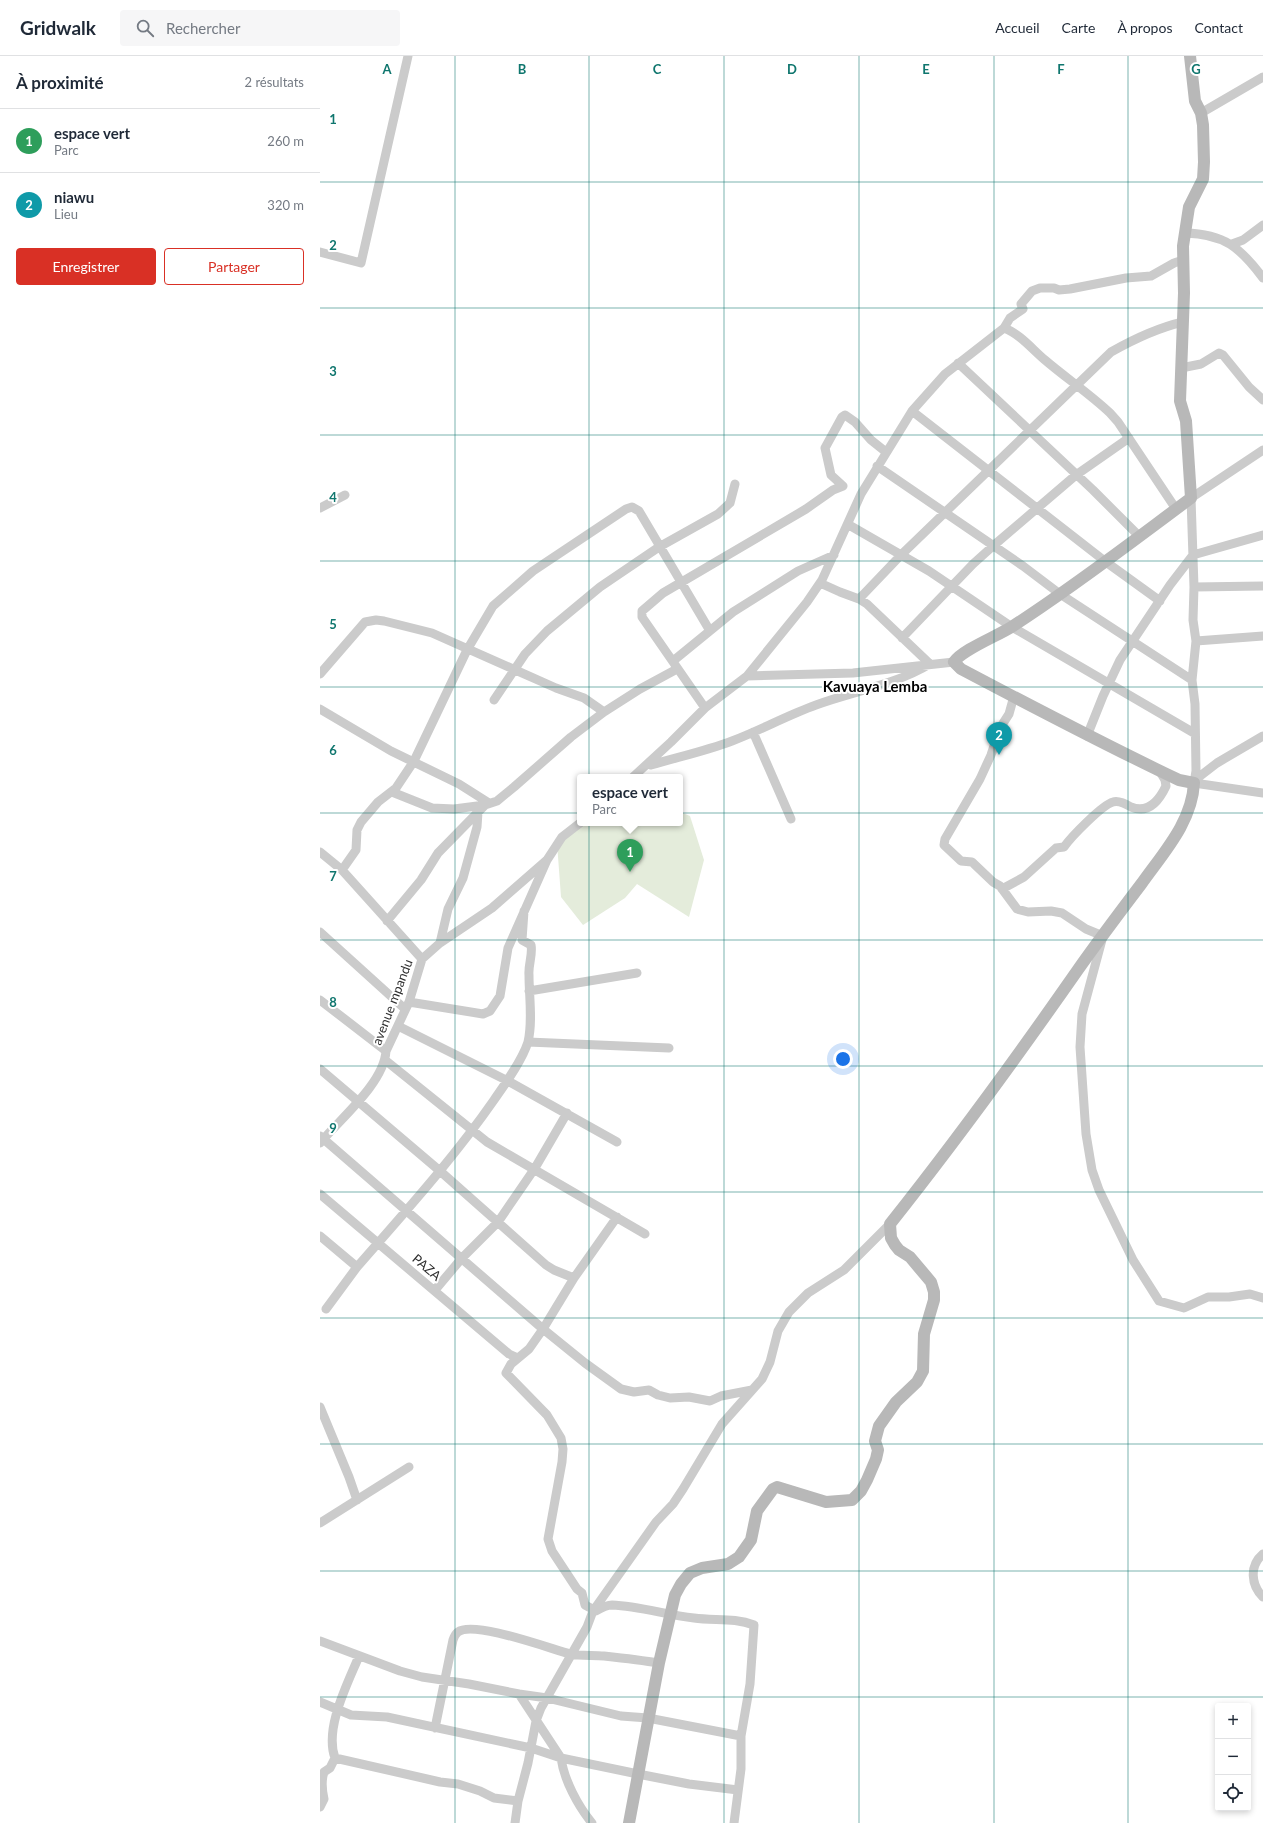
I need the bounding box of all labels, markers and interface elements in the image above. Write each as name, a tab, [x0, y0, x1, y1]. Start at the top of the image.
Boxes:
search box	[120, 10, 400, 46]
text: Gridwalk	[20, 16, 96, 39]
icon: search	[134, 17, 156, 39]
text: Rechercher	[166, 19, 240, 37]
text: Accueil	[995, 19, 1040, 36]
text: Carte	[1062, 19, 1095, 36]
text: À propos	[1117, 19, 1172, 36]
text: Contact	[1194, 19, 1243, 36]
text: A	[381, 61, 392, 77]
text: B	[518, 61, 527, 77]
text: C	[653, 61, 662, 77]
text: D	[787, 61, 797, 77]
text: E	[922, 61, 930, 77]
text: F	[1057, 61, 1065, 77]
text: G	[1191, 61, 1201, 77]
text: À proximité	[16, 72, 104, 93]
text: 2 résultats	[245, 74, 304, 90]
text: 1	[329, 111, 337, 127]
text: espace vert	[54, 124, 130, 142]
text: 1	[25, 133, 33, 149]
text: 260 m	[267, 133, 304, 149]
text: Parc	[54, 142, 79, 158]
text: niawu	[54, 188, 94, 206]
text: 2	[25, 197, 33, 213]
text: 320 m	[267, 197, 304, 213]
text: Lieu	[54, 206, 78, 222]
text: 2	[329, 237, 337, 253]
button: Enregistrer	[16, 248, 156, 285]
button: Partager	[164, 248, 304, 285]
text: 3	[329, 363, 337, 379]
text: 4	[329, 489, 337, 505]
text: 5	[329, 616, 337, 632]
district label: Kavuaya Lemba	[823, 677, 927, 695]
pin: 2	[986, 722, 1012, 755]
text: 6	[329, 742, 337, 758]
popup	[577, 774, 683, 826]
text: espace vert	[592, 783, 668, 801]
text: Parc	[592, 801, 617, 817]
pin: 1	[617, 839, 643, 872]
text: 7	[329, 868, 337, 884]
street label: avenue mpandu	[368, 957, 416, 1047]
text: 8	[329, 994, 337, 1010]
your location	[833, 1049, 853, 1069]
text: 9	[329, 1120, 337, 1136]
street label: PAZA	[409, 1250, 445, 1284]
map controls	[1215, 1703, 1251, 1811]
button: +	[1215, 1703, 1251, 1739]
button: −	[1215, 1739, 1251, 1775]
button: locate	[1215, 1775, 1251, 1811]

